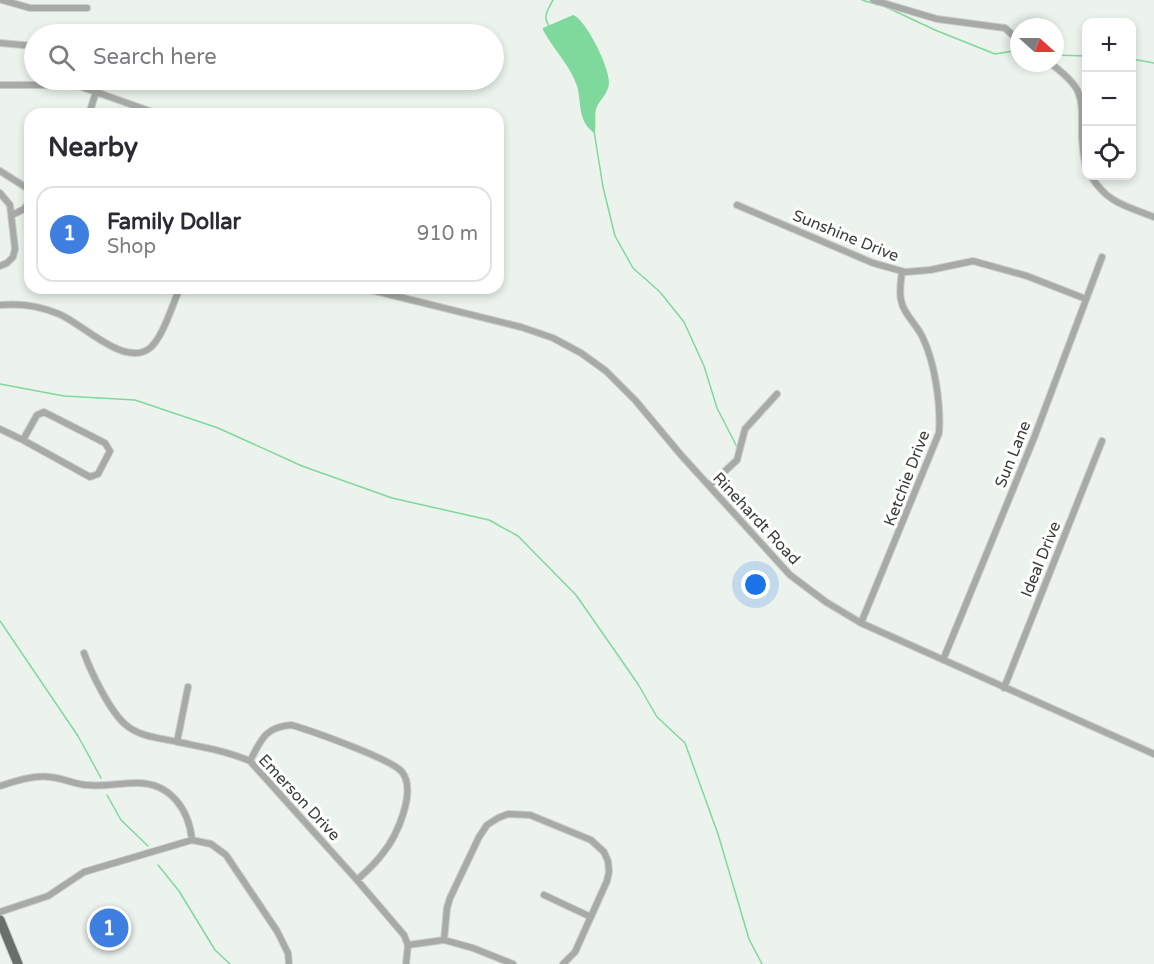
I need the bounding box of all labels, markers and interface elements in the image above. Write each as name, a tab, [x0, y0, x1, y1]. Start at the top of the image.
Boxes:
north arrow	[1010, 18, 1064, 72]
map controls	[1082, 18, 1136, 180]
button: +	[1082, 18, 1136, 72]
search box	[24, 24, 504, 90]
icon: search	[45, 41, 78, 74]
text: Search here	[93, 44, 217, 70]
button: −	[1082, 72, 1136, 126]
button: locate	[1082, 126, 1136, 180]
text: Nearby	[48, 132, 138, 163]
street label: Sunshine Drive	[790, 205, 902, 266]
text: Family Dollar	[107, 209, 241, 235]
text: 1	[63, 222, 76, 246]
text: 910 m	[417, 222, 478, 246]
text: Shop	[107, 235, 156, 259]
street label: Sun Lane	[990, 418, 1035, 491]
street label: Ketchie Drive	[880, 428, 934, 529]
street label: Rinehardt Road	[708, 468, 804, 569]
street label: Ideal Drive	[1017, 519, 1065, 600]
your location	[741, 570, 770, 599]
street label: Emerson Drive	[254, 750, 344, 845]
pin: 1	[90, 906, 128, 950]

